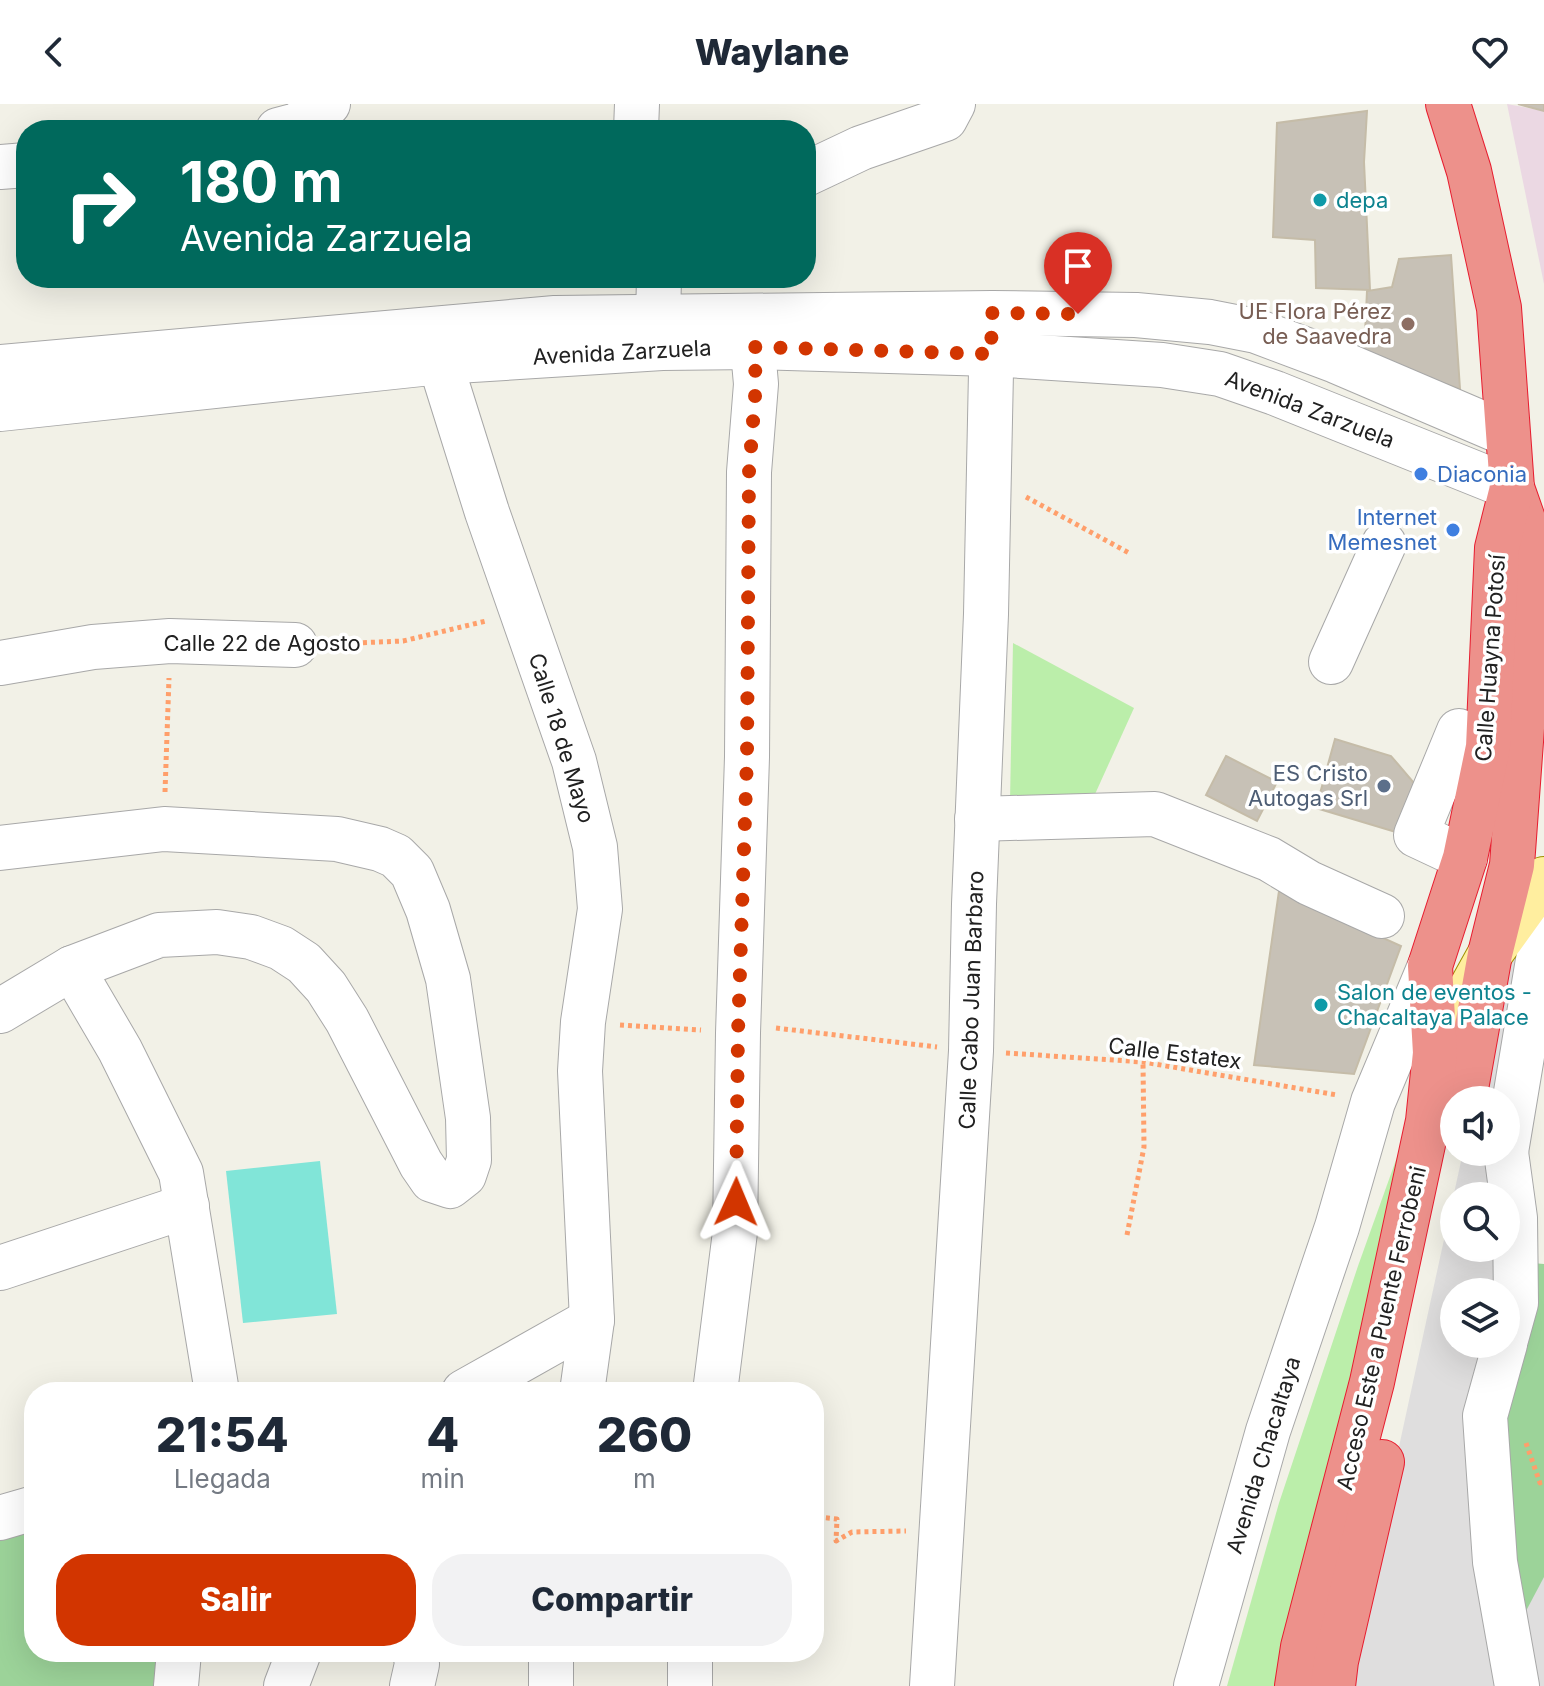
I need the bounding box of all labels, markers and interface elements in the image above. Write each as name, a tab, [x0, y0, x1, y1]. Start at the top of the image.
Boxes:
icon: back	[32, 30, 76, 74]
text: Waylane	[695, 30, 849, 74]
icon: heart	[1468, 30, 1512, 74]
text: 180 m	[180, 148, 343, 216]
icon: right	[48, 152, 152, 256]
place label: depa	[1336, 187, 1388, 213]
marker: depa	[1311, 191, 1329, 209]
text: Avenida Zarzuela	[180, 216, 473, 260]
pin	[1044, 232, 1112, 314]
icon: arrive	[1056, 244, 1100, 288]
place label: UE Flora Pérez de Saavedra	[1239, 298, 1392, 349]
marker: UE Flora Pérez de Saavedra	[1399, 315, 1417, 333]
street label: Avenida Zarzuela	[532, 334, 712, 370]
street label: Avenida Zarzuela	[1222, 365, 1398, 453]
place label: Diaconia	[1437, 461, 1527, 487]
marker: Diaconia	[1412, 465, 1430, 483]
place label: Internet Memesnet	[1328, 504, 1437, 555]
marker: Internet Memesnet	[1444, 521, 1462, 539]
street label: Calle Huayna Potosí	[1470, 553, 1510, 762]
street label: Calle 22 de Agosto	[163, 630, 361, 656]
street label: Calle 18 de Mayo	[524, 650, 600, 826]
place label: ES Cristo Autogas Srl	[1248, 760, 1368, 811]
marker: ES Cristo Autogas Srl	[1375, 777, 1393, 795]
street label: Calle Cabo Juan Barbaro	[953, 870, 989, 1130]
place label: Salon de eventos - Chacaltaya Palace	[1337, 979, 1532, 1030]
marker: Salon de eventos - Chacaltaya Palace	[1312, 996, 1330, 1014]
street label: Calle Estatex	[1107, 1032, 1243, 1074]
map controls	[1440, 1086, 1520, 1358]
button: sound	[1440, 1086, 1520, 1166]
position arrow	[694, 1160, 778, 1244]
street label: Acceso Este a Puente Ferrobeni	[1331, 1163, 1431, 1493]
button: search	[1440, 1182, 1520, 1262]
button: layers	[1440, 1278, 1520, 1358]
street label: Avenida Chacaltaya	[1221, 1353, 1305, 1557]
text: 21:54	[156, 1405, 289, 1464]
text: 4	[426, 1405, 459, 1464]
text: 260	[597, 1405, 692, 1464]
text: Llegada	[174, 1463, 271, 1494]
text: min	[421, 1463, 465, 1494]
text: m	[633, 1463, 656, 1494]
button: Salir	[56, 1554, 416, 1646]
button: Compartir	[432, 1554, 792, 1646]

